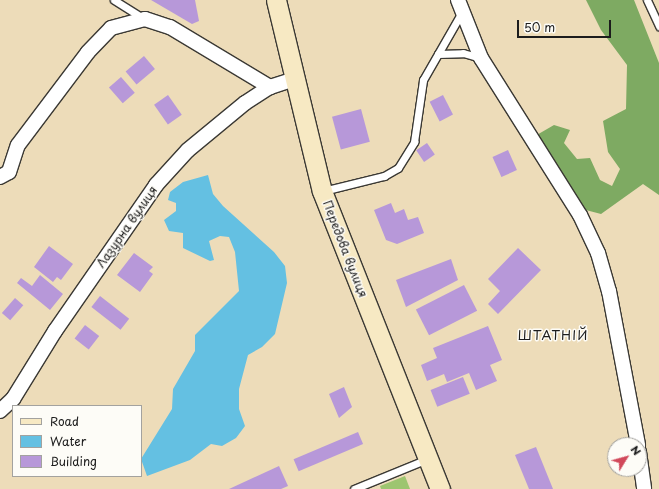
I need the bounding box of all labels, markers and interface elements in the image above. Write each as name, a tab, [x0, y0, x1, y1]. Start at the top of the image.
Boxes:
scale bar	[519, 12, 613, 38]
text: 50 m	[524, 18, 555, 36]
street label: Лазурна вулиця	[93, 183, 161, 271]
street label: Передова вулиця	[320, 198, 370, 300]
district label: ШТАТНІЙ	[518, 327, 588, 343]
legend	[12, 405, 142, 477]
text: Road	[50, 412, 79, 430]
text: Water	[50, 432, 86, 450]
north arrow	[607, 437, 647, 477]
text: N	[627, 441, 646, 459]
text: Building	[50, 452, 97, 470]

